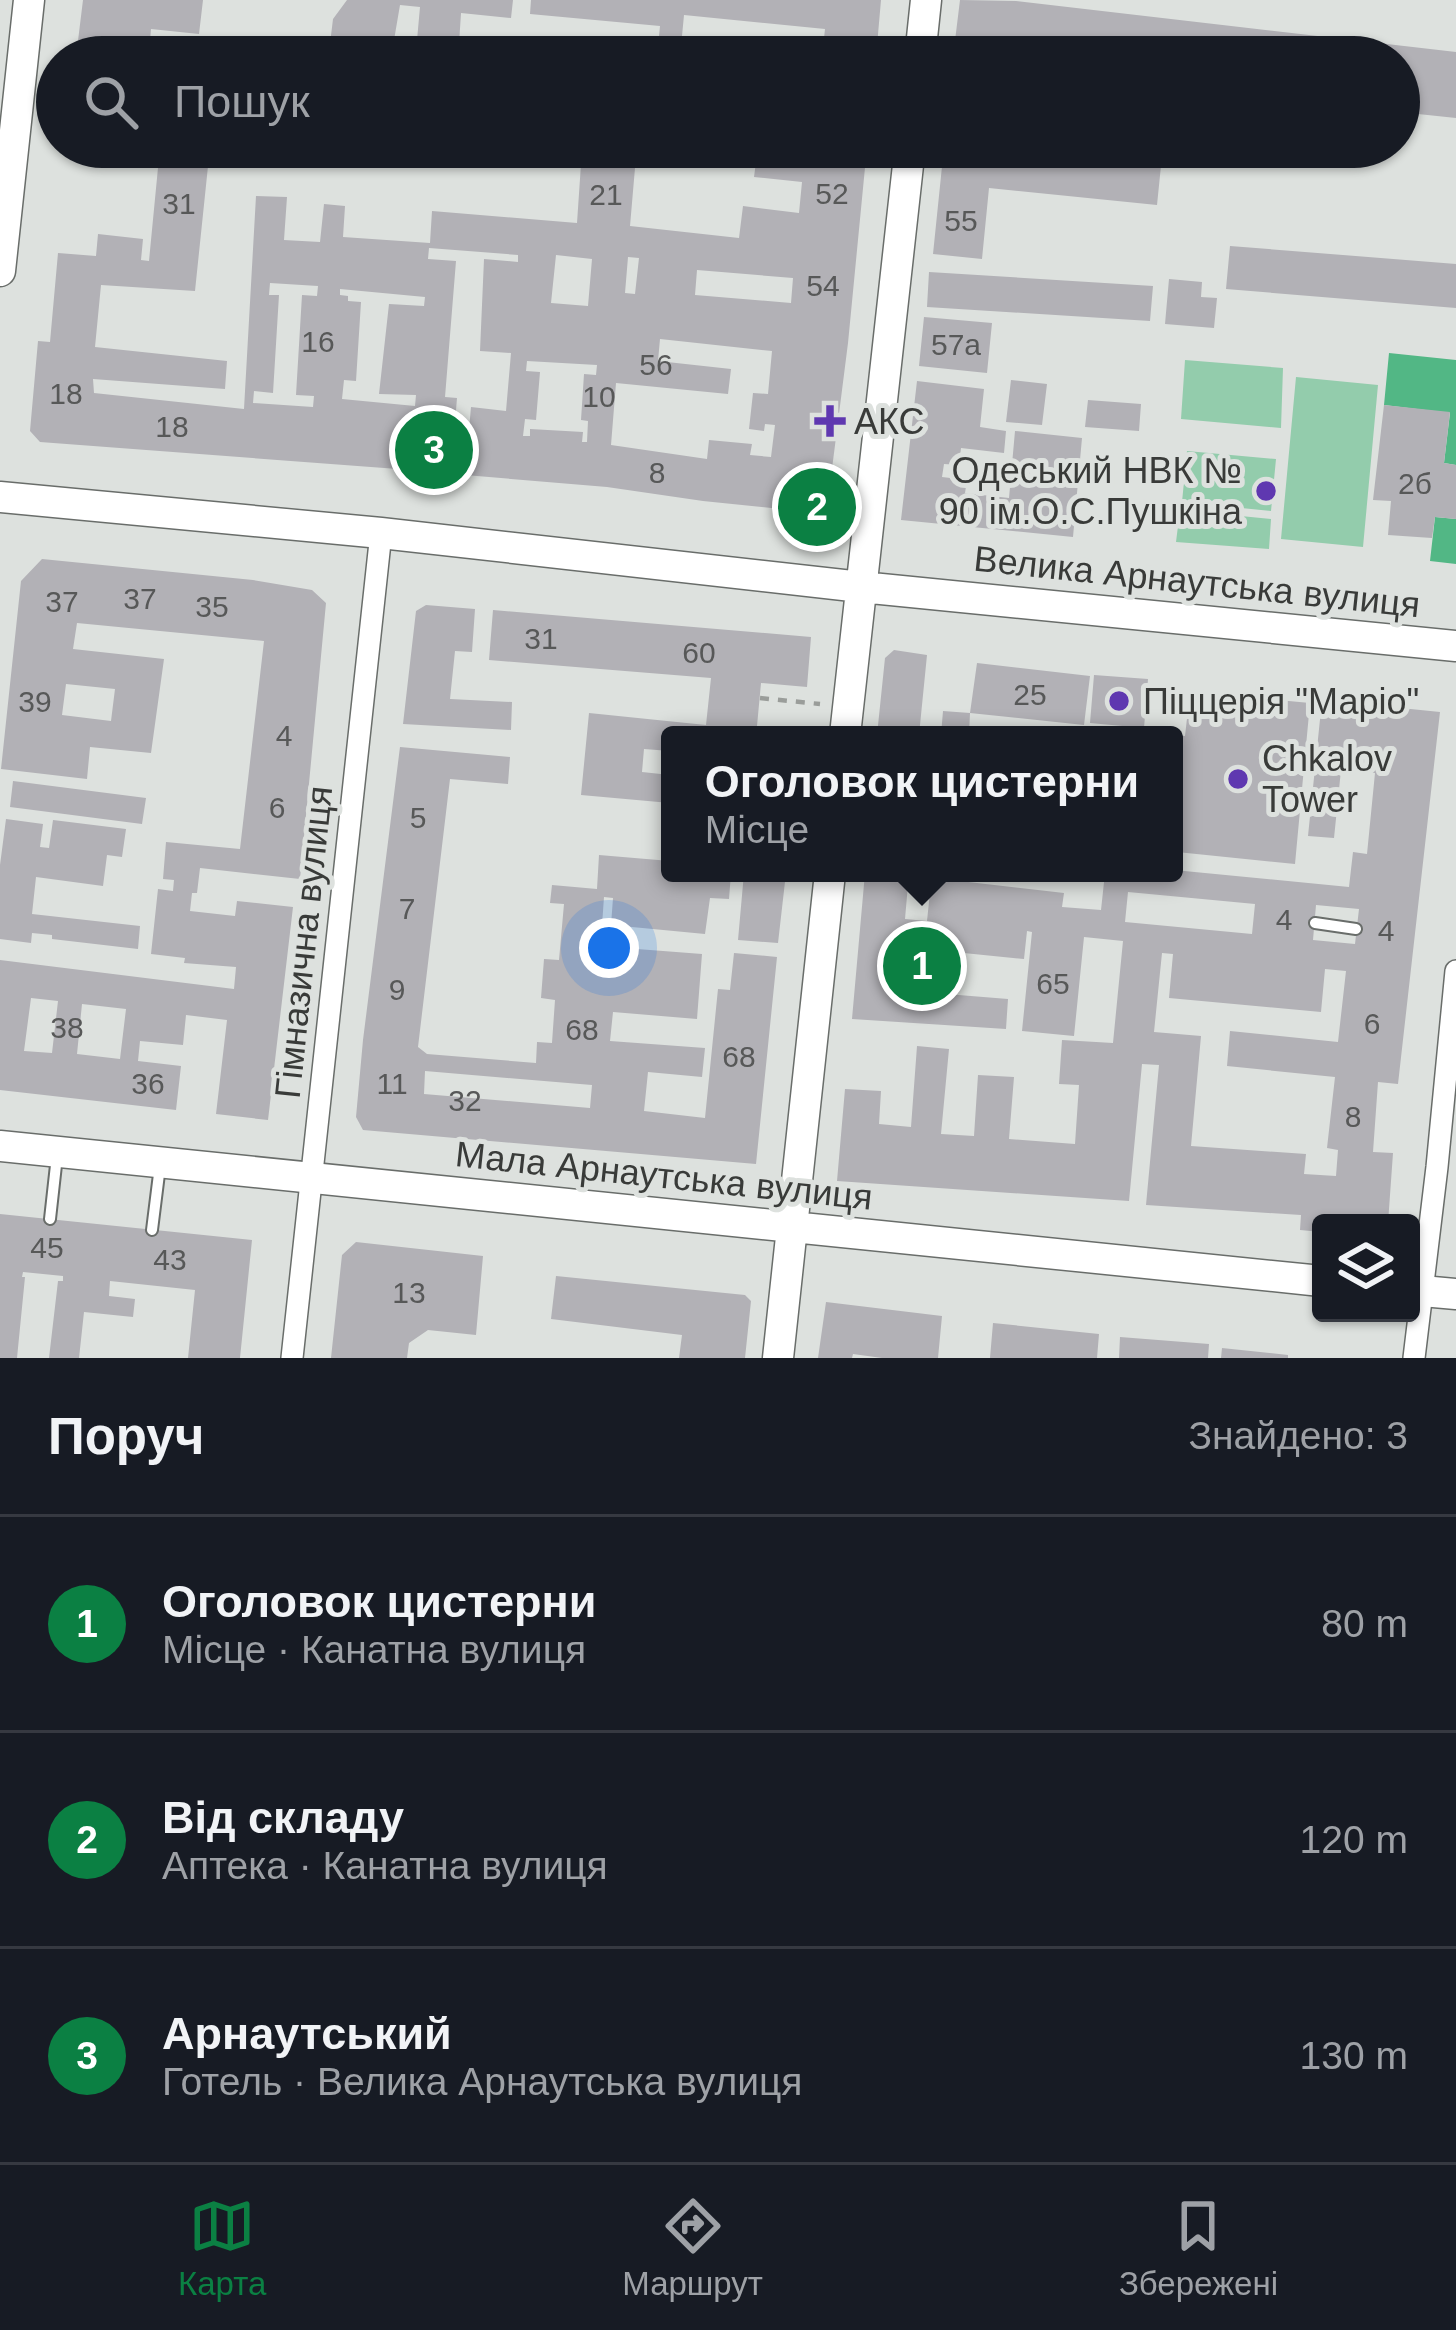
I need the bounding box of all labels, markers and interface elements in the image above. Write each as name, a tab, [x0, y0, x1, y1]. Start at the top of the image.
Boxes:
search box	[36, 36, 1420, 168]
icon: search	[78, 69, 144, 135]
text: Пошук	[174, 76, 310, 127]
house number: 52	[815, 177, 849, 210]
house number: 21	[589, 178, 623, 211]
house number: 31	[162, 187, 196, 220]
house number: 55	[944, 204, 978, 237]
house number: 54	[806, 269, 840, 302]
house number: 16	[301, 325, 335, 358]
house number: 57а	[931, 328, 981, 361]
house number: 56	[639, 348, 673, 381]
house number: 18	[49, 377, 83, 410]
house number: 10	[582, 380, 616, 413]
place label: АКС	[854, 401, 925, 442]
pin: 3	[395, 405, 473, 495]
marker: АКС	[817, 408, 843, 434]
house number: 18	[155, 410, 189, 443]
place label: Одеський НВК № 90 ім.О.С.Пушкіна	[939, 450, 1243, 532]
house number: 8	[649, 456, 665, 489]
pin: 2	[778, 462, 856, 552]
house number: 2б	[1398, 467, 1432, 500]
marker: Одеський НВК № 90 ім.О.С.Пушкіна	[1253, 478, 1279, 504]
street label: Велика Арнаутська вулиця	[972, 538, 1422, 625]
house number: 37	[123, 582, 157, 615]
house number: 37	[45, 585, 79, 618]
house number: 35	[195, 590, 229, 623]
house number: 31	[524, 622, 558, 655]
house number: 60	[682, 636, 716, 669]
house number: 25	[1013, 678, 1047, 711]
place label: Піццерія "Маріо"	[1143, 681, 1419, 722]
house number: 39	[18, 685, 52, 718]
marker: Піццерія "Маріо"	[1106, 688, 1132, 714]
house number: 4	[276, 719, 292, 752]
popup	[661, 726, 1183, 882]
place label: Chkalov Tower	[1262, 738, 1392, 820]
text: Оголовок цистерни	[705, 756, 1139, 807]
marker: Chkalov Tower	[1225, 766, 1251, 792]
street label: Гімназична вулиця	[267, 784, 340, 1100]
house number: 6	[269, 791, 285, 824]
house number: 5	[410, 801, 426, 834]
text: Місце	[705, 808, 809, 851]
house number: 7	[399, 892, 415, 925]
house number: 4	[1276, 903, 1292, 936]
house number: 4	[1378, 914, 1394, 947]
your location	[579, 918, 639, 978]
pin: 1	[883, 921, 961, 1011]
house number: 65	[1036, 967, 1070, 1000]
house number: 9	[389, 973, 405, 1006]
house number: 6	[1364, 1007, 1380, 1040]
house number: 38	[50, 1011, 84, 1044]
house number: 68	[565, 1013, 599, 1046]
house number: 68	[722, 1040, 756, 1073]
house number: 36	[131, 1067, 165, 1100]
house number: 11	[376, 1067, 408, 1100]
house number: 32	[448, 1084, 482, 1117]
house number: 8	[1345, 1100, 1361, 1133]
street label: Мала Арнаутська вулиця	[453, 1133, 875, 1218]
map controls	[1312, 1214, 1420, 1322]
button: layers	[1312, 1214, 1420, 1322]
house number: 45	[30, 1231, 64, 1264]
house number: 43	[153, 1243, 187, 1276]
house number: 13	[392, 1276, 426, 1309]
text: Поруч	[48, 1408, 204, 1465]
text: Знайдено: 3	[1188, 1414, 1408, 1457]
text: Оголовок цистерни	[162, 1576, 596, 1627]
text: 1	[76, 1602, 98, 1645]
text: 80 m	[1321, 1602, 1408, 1645]
text: Місце · Канатна вулиця	[162, 1628, 586, 1671]
text: Від складу	[162, 1792, 404, 1843]
text: 2	[76, 1818, 98, 1861]
text: 120 m	[1300, 1818, 1408, 1861]
text: Аптека · Канатна вулиця	[162, 1844, 608, 1887]
text: Арнаутський	[162, 2008, 452, 2059]
text: 3	[76, 2034, 98, 2077]
text: 130 m	[1300, 2034, 1408, 2077]
text: Готель · Велика Арнаутська вулиця	[162, 2060, 802, 2103]
tab: Карта	[178, 2193, 266, 2303]
tab: Маршрут	[622, 2193, 763, 2303]
tab: Збережені	[1119, 2193, 1278, 2303]

